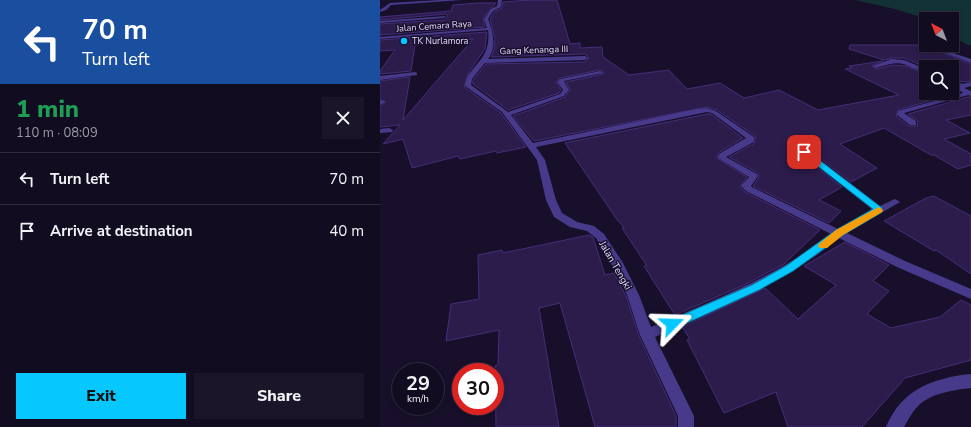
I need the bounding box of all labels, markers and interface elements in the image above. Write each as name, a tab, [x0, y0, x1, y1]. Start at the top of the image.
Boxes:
text: 70 m	[82, 11, 148, 49]
north arrow	[919, 12, 959, 52]
map controls	[919, 12, 959, 100]
icon: left	[16, 16, 68, 68]
street label: Jalan Cemara Raya	[395, 17, 472, 35]
place label: TK Nurlamora	[412, 35, 469, 47]
marker: TK Nurlamora	[399, 36, 409, 46]
street label: Gang Kenanga III	[500, 43, 568, 57]
text: Turn left	[82, 47, 150, 71]
button: search	[919, 60, 959, 100]
text: 1 min	[16, 93, 79, 125]
button: close	[322, 97, 364, 139]
text: 110 m · 08:09	[16, 124, 98, 142]
pin	[787, 135, 821, 169]
icon: arrive	[793, 141, 815, 163]
icon: left	[16, 168, 38, 190]
text: Turn left	[50, 169, 109, 189]
text: 70 m	[329, 169, 364, 189]
icon: arrive	[16, 220, 38, 242]
text: Arrive at destination	[50, 221, 193, 241]
text: 40 m	[329, 221, 364, 241]
street label: Jalan Tengki	[595, 238, 635, 293]
position arrow	[651, 303, 693, 345]
speed limit sign: 30	[452, 363, 504, 415]
text: 29	[406, 370, 430, 397]
button: Exit	[16, 373, 186, 419]
button: Share	[194, 373, 364, 419]
text: km/h	[407, 392, 429, 406]

